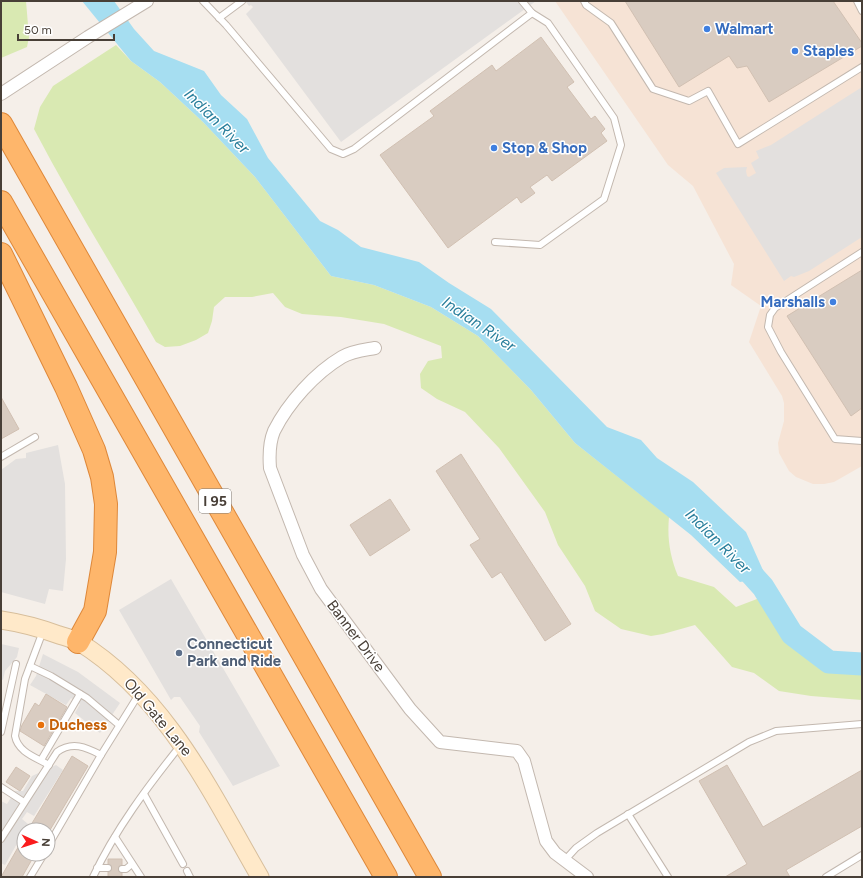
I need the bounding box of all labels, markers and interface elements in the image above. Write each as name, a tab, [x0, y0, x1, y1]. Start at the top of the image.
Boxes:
scale bar	[18, 16, 114, 42]
place label: Walmart	[715, 20, 774, 38]
text: 50 m	[24, 23, 52, 37]
marker: Walmart	[702, 24, 712, 34]
place label: Staples	[803, 42, 854, 60]
marker: Staples	[790, 46, 800, 56]
water label: Indian River	[180, 84, 254, 158]
place label: Stop & Shop	[502, 139, 587, 157]
marker: Stop & Shop	[489, 143, 499, 153]
water label: Indian River	[439, 292, 520, 356]
place label: Marshalls	[761, 293, 825, 311]
marker: Marshalls	[828, 297, 838, 307]
road number: I 95	[199, 489, 231, 513]
water label: Indian River	[681, 504, 755, 578]
street label: Banner Drive	[323, 597, 389, 675]
place label: Connecticut Park and Ride	[187, 635, 282, 670]
marker: Connecticut Park and Ride	[174, 648, 184, 658]
street label: Old Gate Lane	[120, 674, 196, 760]
place label: Duchess	[49, 716, 107, 734]
marker: Duchess	[36, 720, 46, 730]
north arrow	[16, 822, 56, 862]
text: N	[39, 838, 52, 847]

